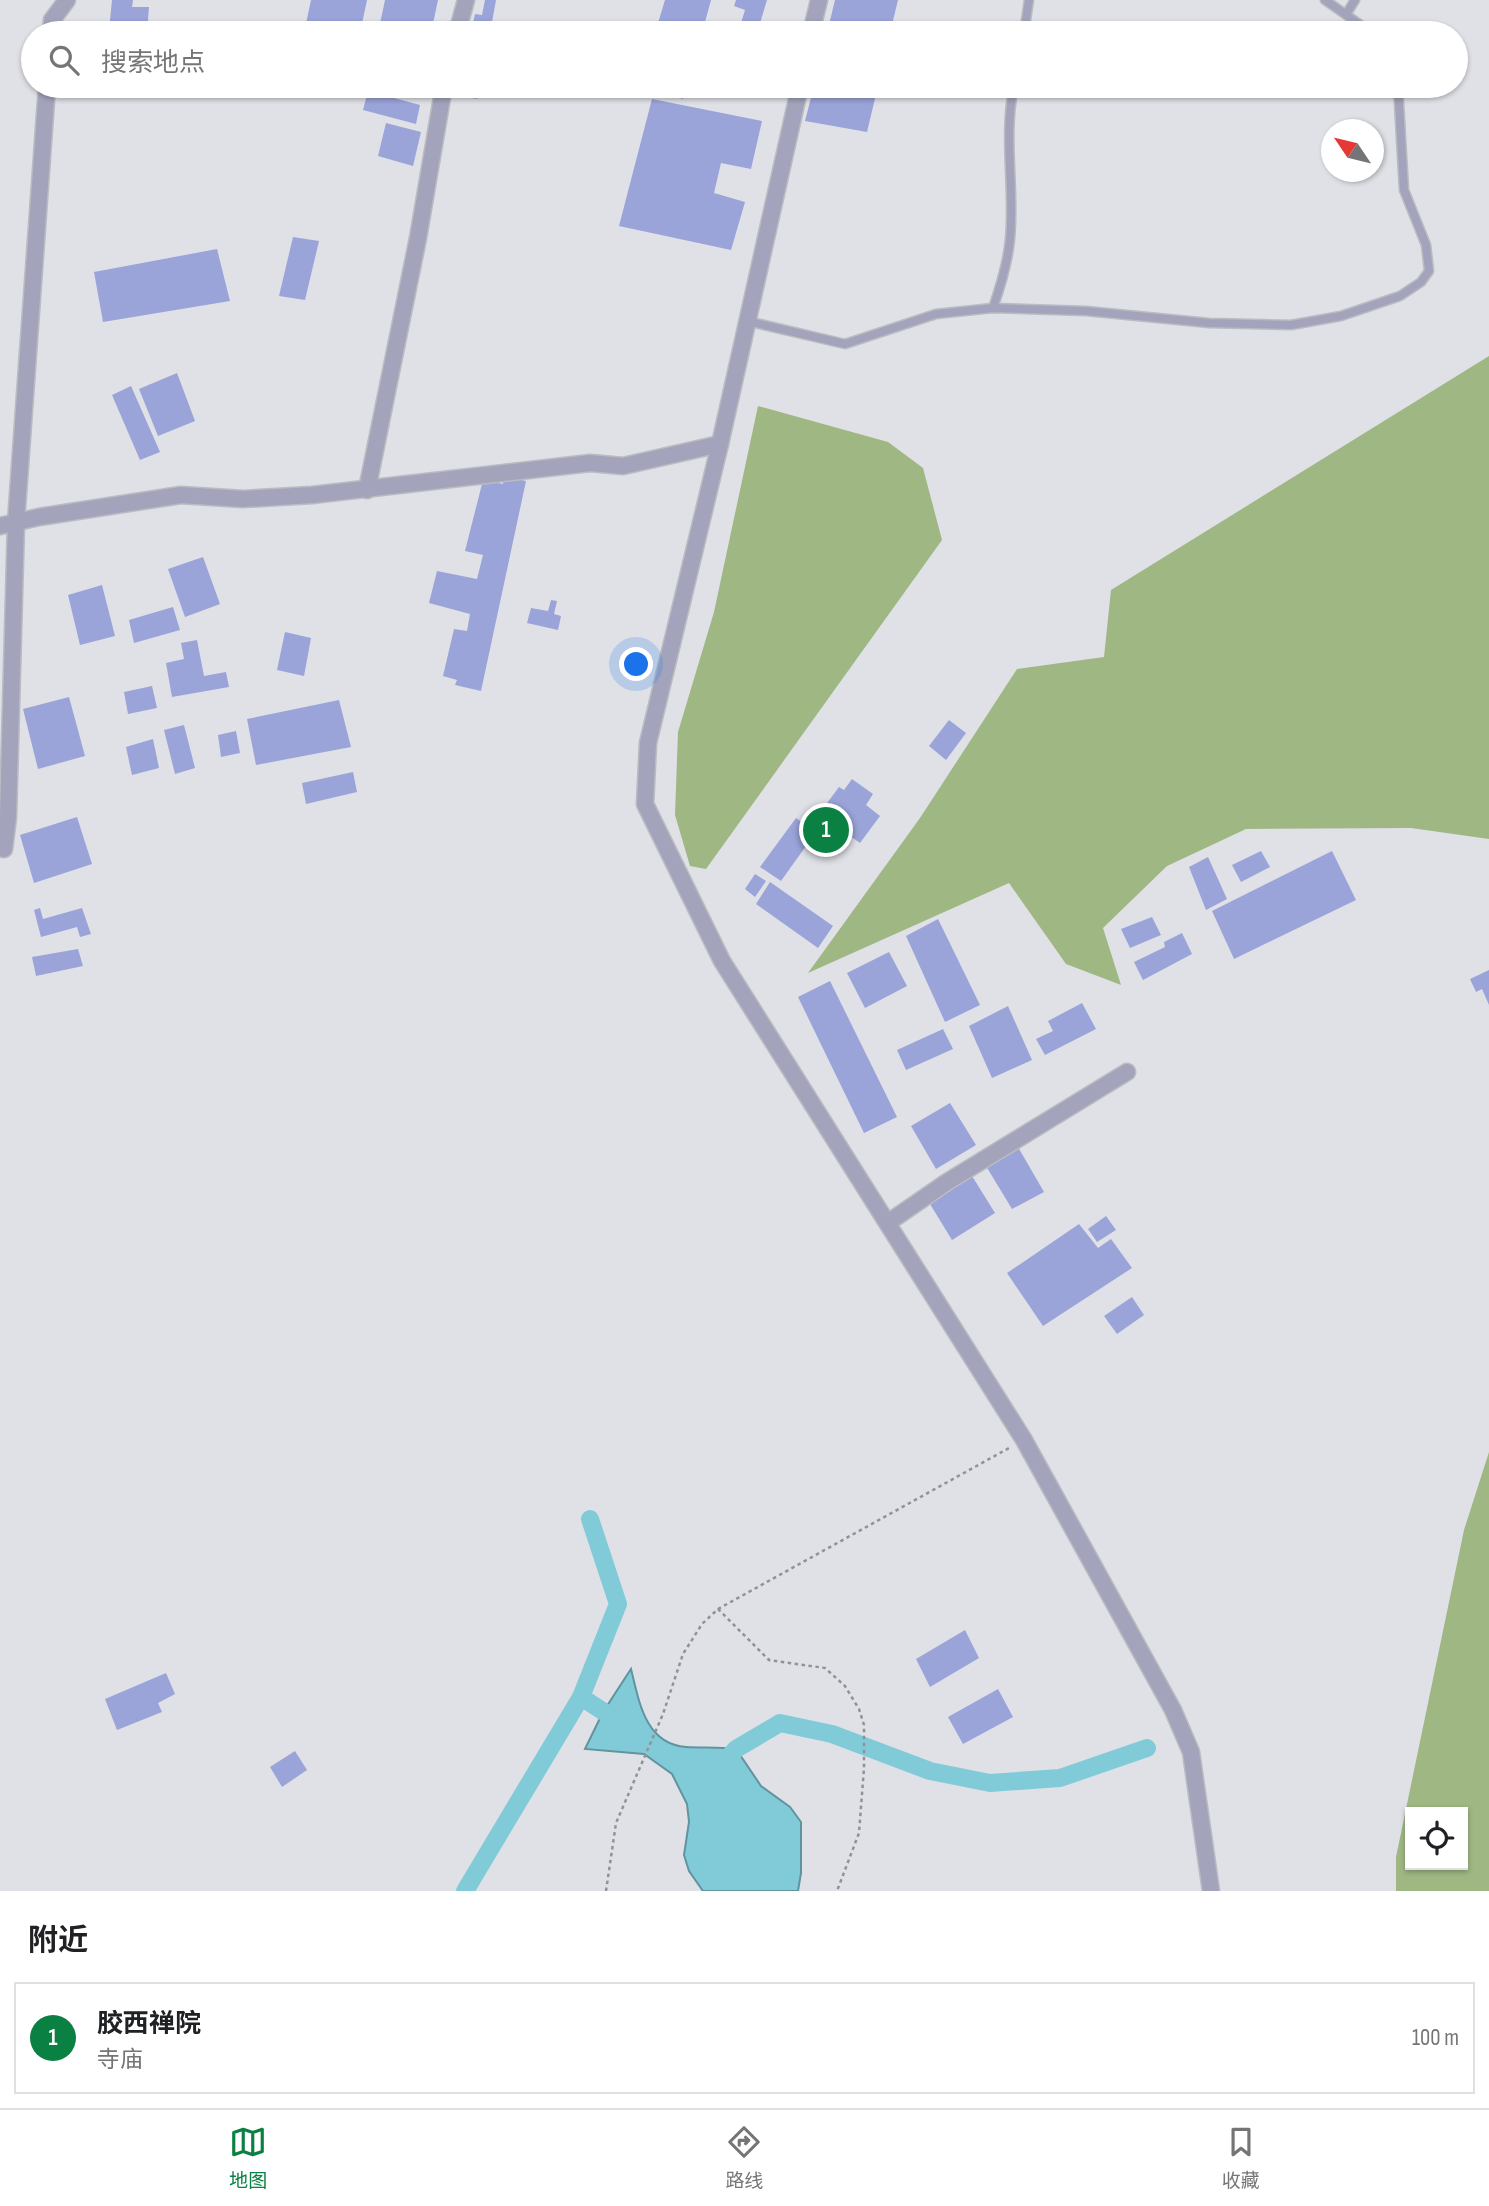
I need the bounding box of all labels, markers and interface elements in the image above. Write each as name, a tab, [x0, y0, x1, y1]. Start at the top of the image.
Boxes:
search box	[21, 21, 1468, 98]
icon: search	[45, 41, 83, 79]
text: 搜索地点	[101, 48, 205, 79]
north arrow	[1321, 119, 1384, 182]
your location	[619, 647, 653, 681]
pin: 1	[803, 804, 849, 856]
map controls	[1405, 1807, 1468, 1870]
button: locate	[1405, 1807, 1468, 1870]
text: 附近	[28, 1923, 88, 1959]
text: 胶西禅院	[97, 2009, 201, 2040]
text: 1	[48, 2024, 58, 2052]
text: 100 m	[1412, 2024, 1459, 2052]
text: 寺庙	[97, 2046, 143, 2074]
tab: 地图	[229, 2123, 267, 2193]
tab: 路线	[725, 2123, 764, 2193]
tab: 收藏	[1222, 2123, 1260, 2193]

